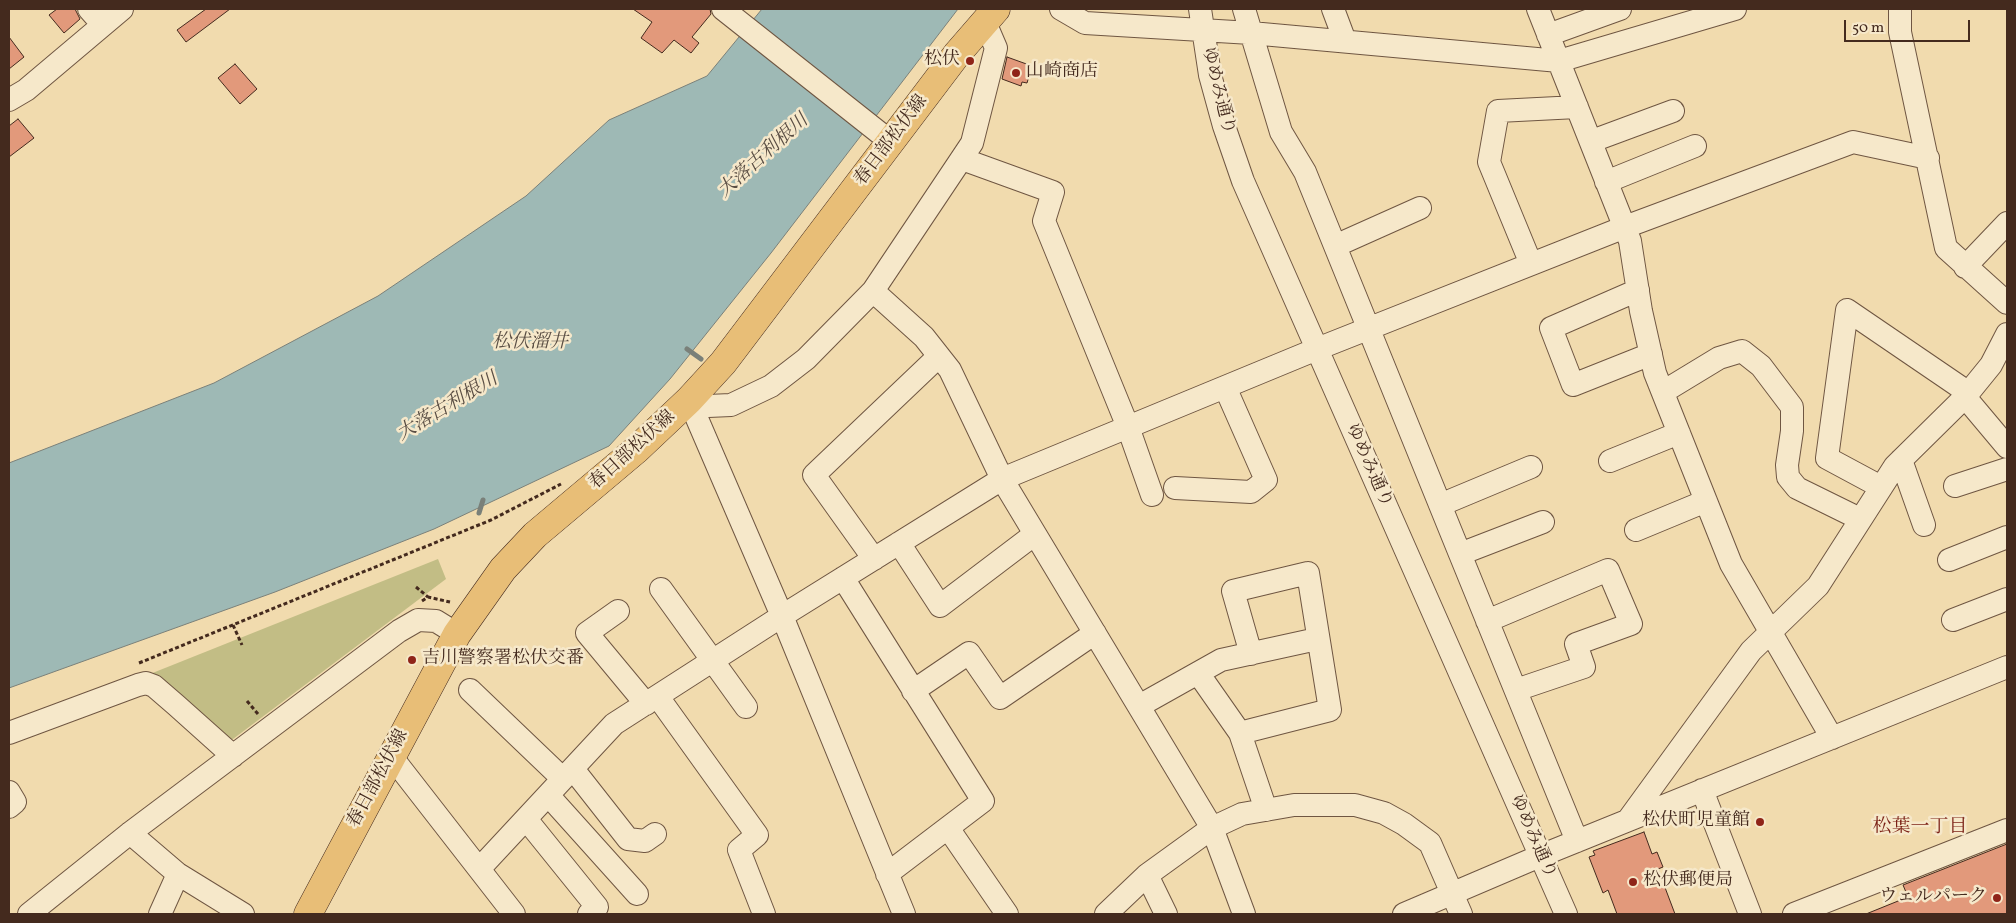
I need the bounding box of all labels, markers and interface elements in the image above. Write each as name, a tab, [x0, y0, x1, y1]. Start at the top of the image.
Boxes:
scale bar	[1846, 10, 1972, 42]
text: 50 m	[1852, 18, 1884, 39]
street label: ゆめみ通り	[1196, 45, 1238, 137]
place label: 松伏	[924, 50, 960, 72]
marker: 松伏	[964, 55, 976, 67]
place label: 山崎商店	[1026, 62, 1098, 84]
marker: 山崎商店	[1010, 67, 1022, 79]
street label: 春日部松伏線	[851, 91, 933, 191]
water label: 大落古利根川	[714, 110, 814, 204]
water label: 松伏溜井	[492, 333, 568, 355]
water label: 大落古利根川	[393, 369, 503, 447]
street label: 春日部松伏線	[586, 407, 680, 495]
street label: ゆめみ通り	[1340, 420, 1396, 512]
place label: 吉川警察署松伏交番	[422, 649, 584, 671]
marker: 吉川警察署松伏交番	[406, 654, 418, 666]
street label: 春日部松伏線	[344, 726, 414, 832]
street label: ゆめみ通り	[1504, 791, 1560, 883]
place label: 松伏町児童館	[1642, 811, 1750, 833]
marker: 松伏町児童館	[1754, 816, 1766, 828]
district label: 松葉一丁目	[1873, 818, 1967, 840]
place label: 松伏郵便局	[1643, 871, 1733, 893]
marker: 松伏郵便局	[1627, 876, 1639, 888]
place label: ウェルパーク	[1879, 887, 1987, 909]
marker: ウェルパーク	[1991, 892, 2003, 904]

